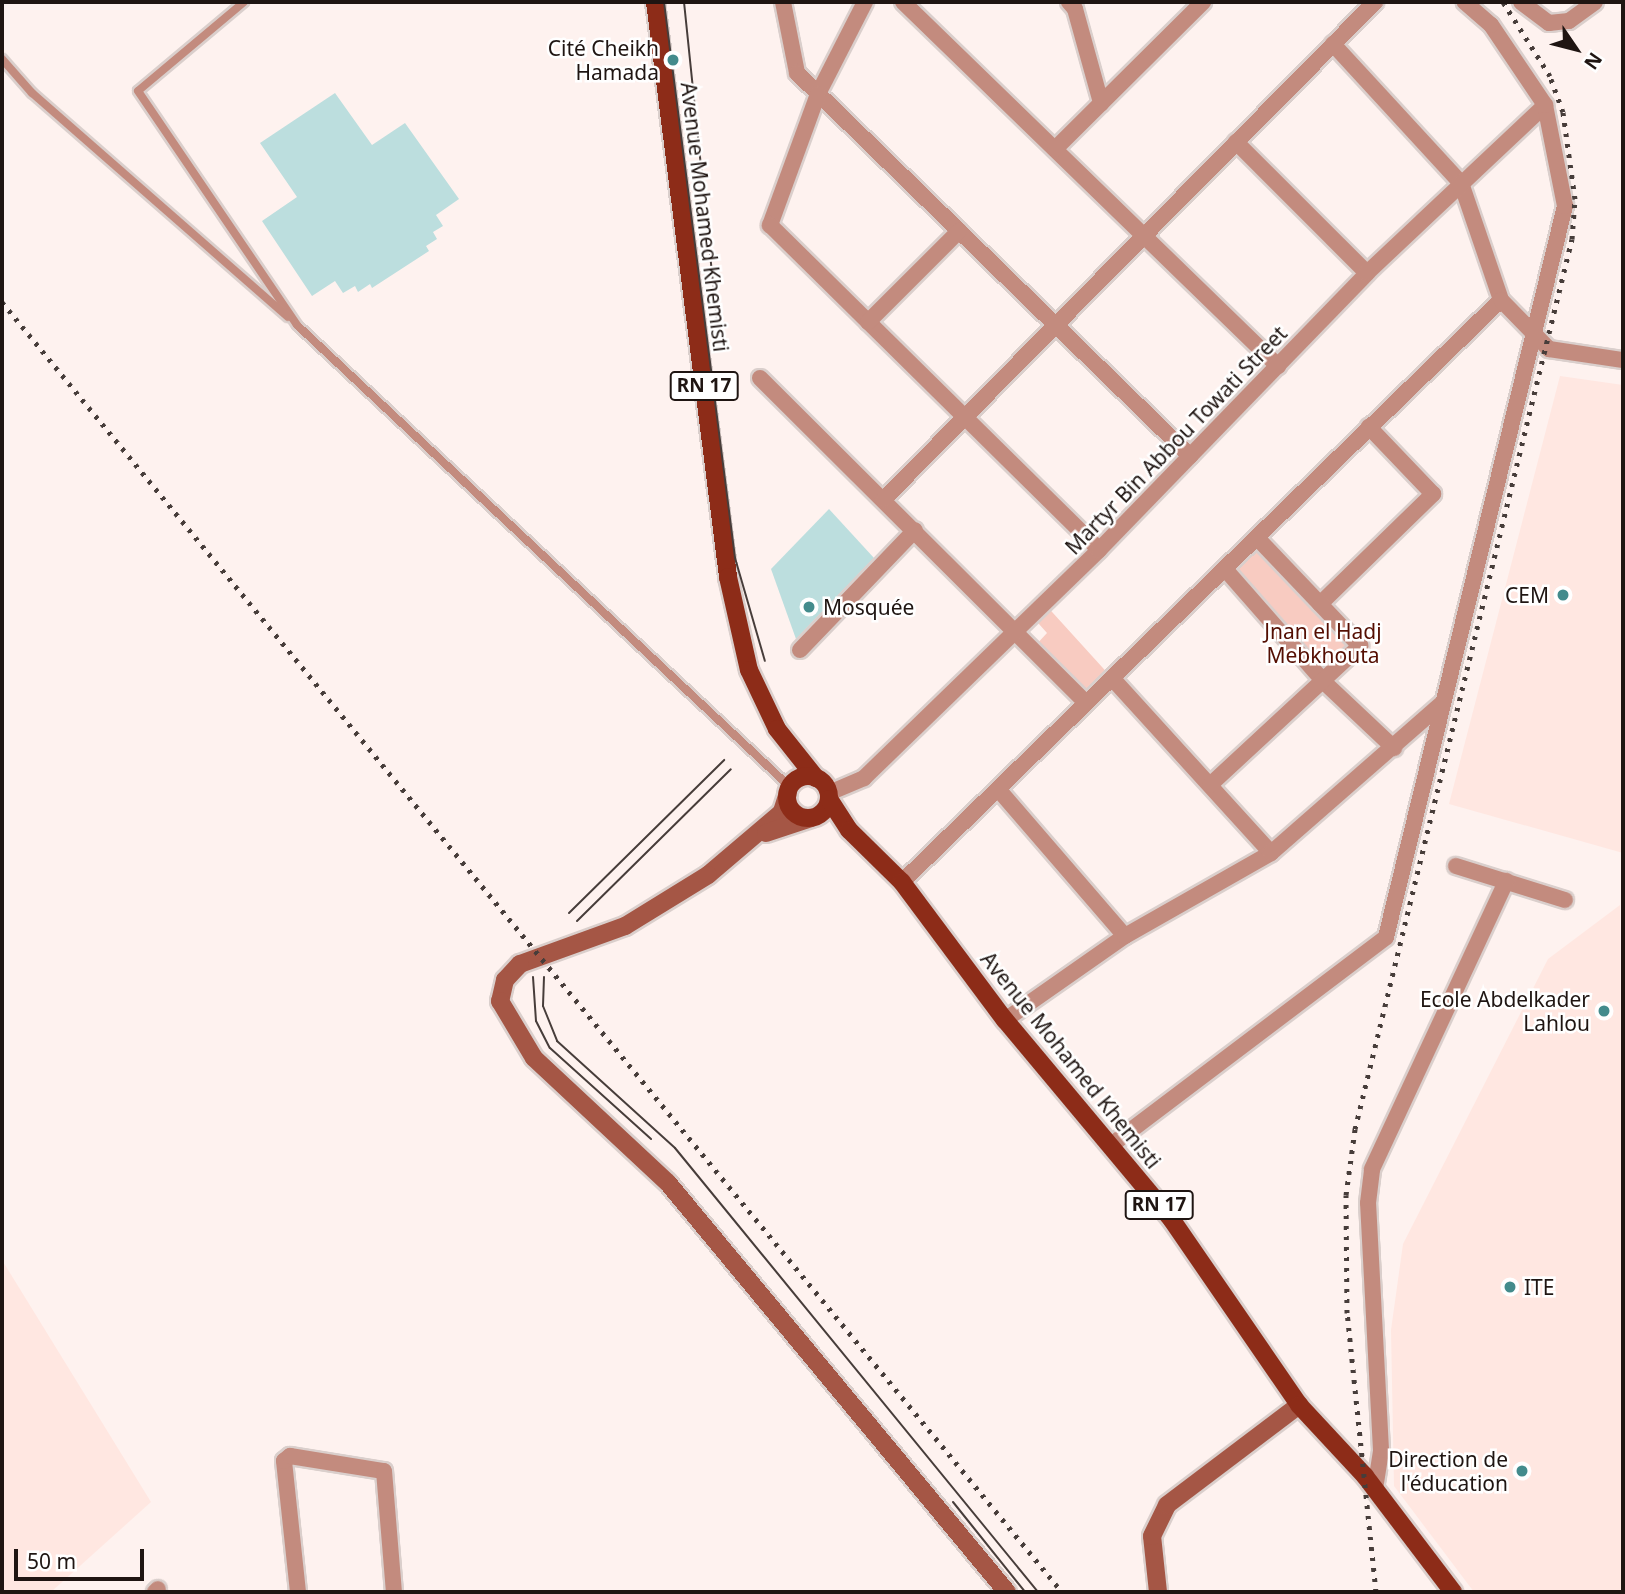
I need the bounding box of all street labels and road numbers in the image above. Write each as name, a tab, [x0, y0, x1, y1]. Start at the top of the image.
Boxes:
street label: Avenue Mohamed Khemisti	[676, 81, 734, 353]
street label: Martyr Bin Abbou Towati Street	[1060, 321, 1292, 559]
road number: RN 17	[669, 370, 739, 402]
street label: Avenue Mohamed Khemisti	[976, 947, 1166, 1173]
road number: RN 17	[1124, 1190, 1194, 1220]

